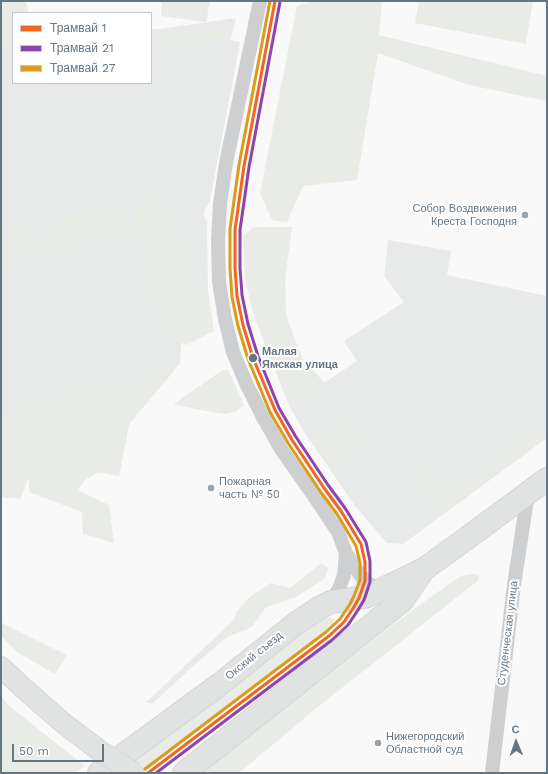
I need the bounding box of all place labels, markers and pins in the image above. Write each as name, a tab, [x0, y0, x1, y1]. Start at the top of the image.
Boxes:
place label: Собор Воздвижения Креста Господня	[412, 202, 517, 228]
marker: Собор Воздвижения Креста Господня	[520, 210, 530, 220]
place label: Малая Ямская улица	[262, 345, 338, 371]
marker: Малая Ямская улица	[247, 352, 259, 364]
place label: Пожарная часть № 50	[219, 475, 280, 501]
marker: Пожарная часть № 50	[206, 483, 216, 493]
place label: Нижегородский Областной суд	[386, 730, 464, 756]
marker: Нижегородский Областной суд	[373, 738, 383, 748]

